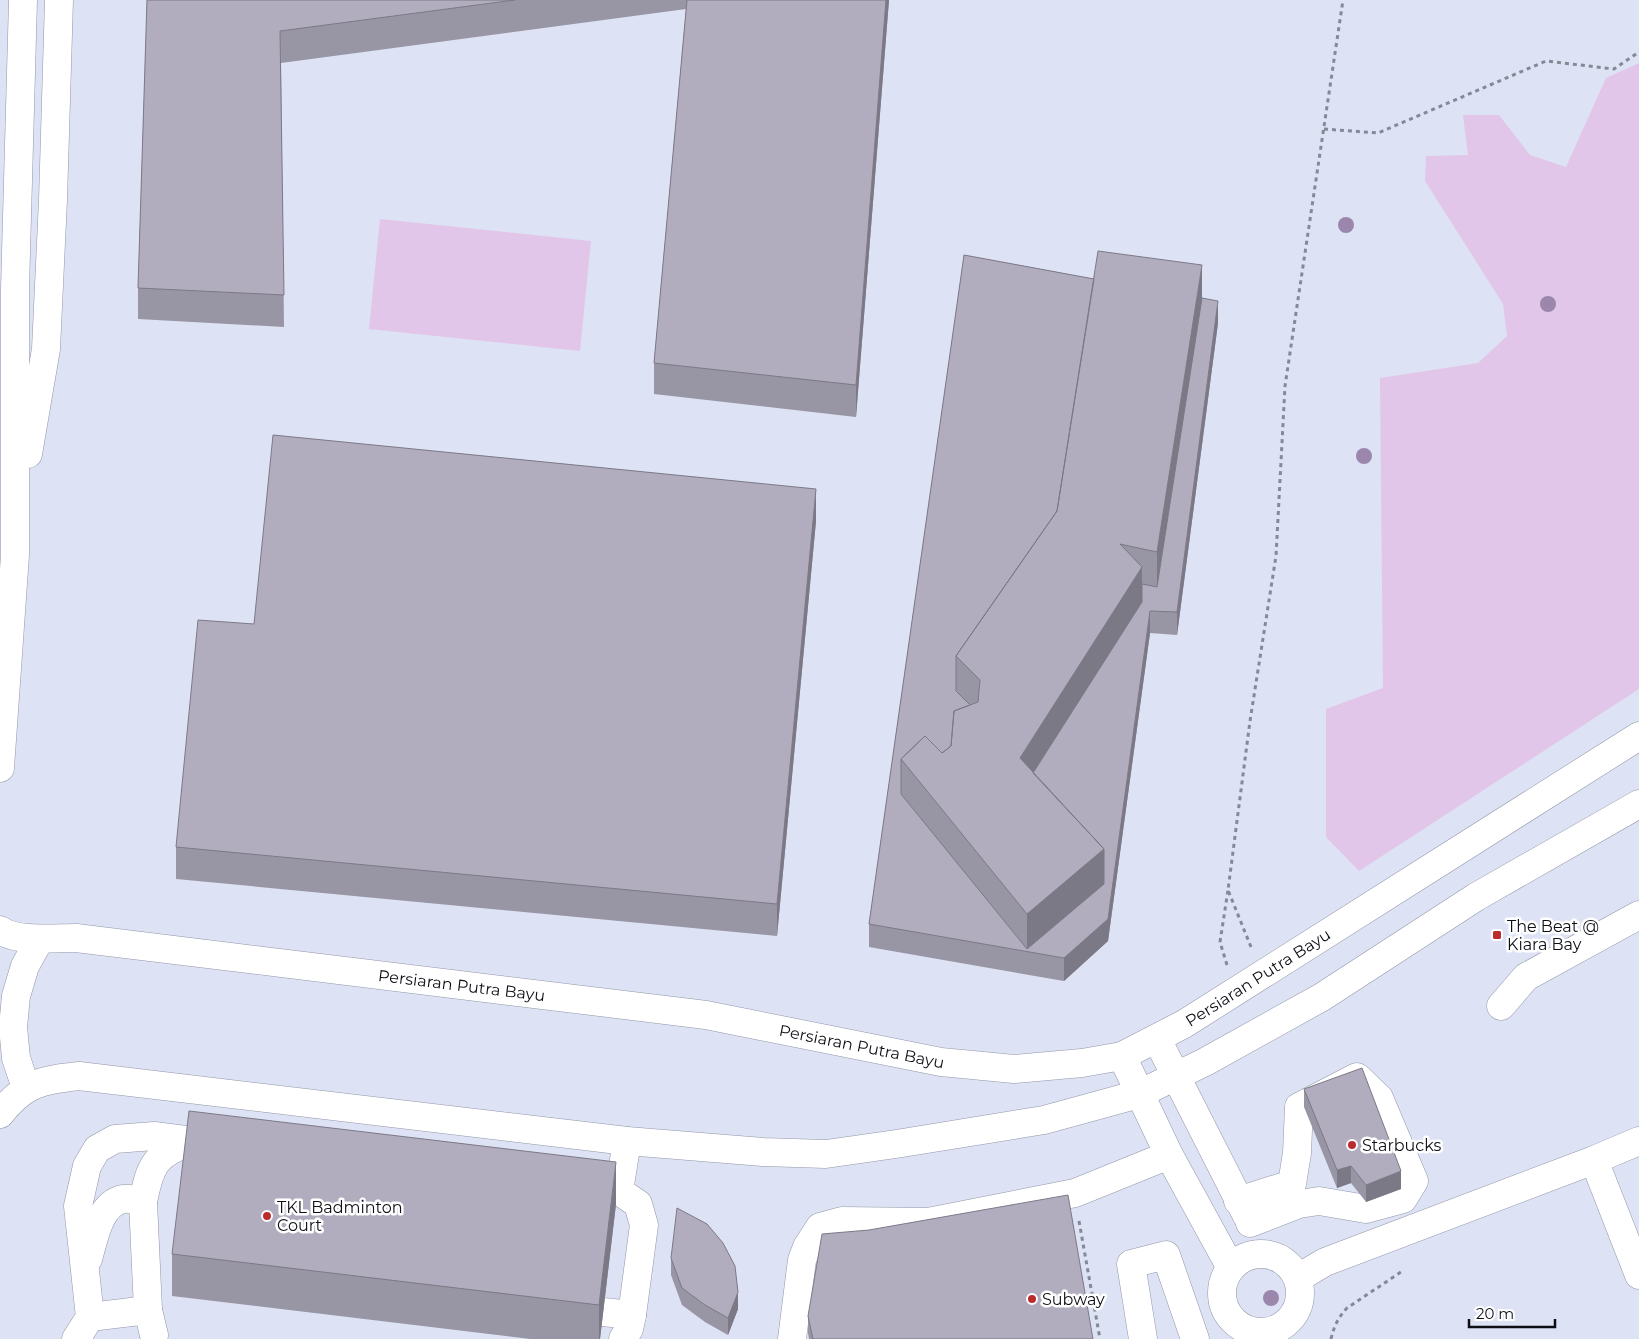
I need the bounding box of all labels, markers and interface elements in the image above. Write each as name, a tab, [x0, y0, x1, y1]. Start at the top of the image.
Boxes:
place label: The Beat @ Kiara Bay	[1507, 917, 1599, 954]
street label: Persiaran Putra Bayu	[1182, 924, 1334, 1030]
marker: The Beat @ Kiara Bay	[1491, 929, 1503, 941]
street label: Persiaran Putra Bayu	[377, 966, 546, 1005]
street label: Persiaran Putra Bayu	[778, 1020, 946, 1072]
place label: Starbucks	[1362, 1136, 1442, 1155]
marker: Starbucks	[1346, 1139, 1358, 1151]
place label: TKL Badminton Court	[277, 1198, 403, 1235]
marker: TKL Badminton Court	[261, 1210, 273, 1222]
place label: Subway	[1042, 1290, 1105, 1309]
marker: Subway	[1026, 1293, 1038, 1305]
scale bar	[1469, 1296, 1555, 1328]
text: 20 m	[1476, 1304, 1514, 1323]

